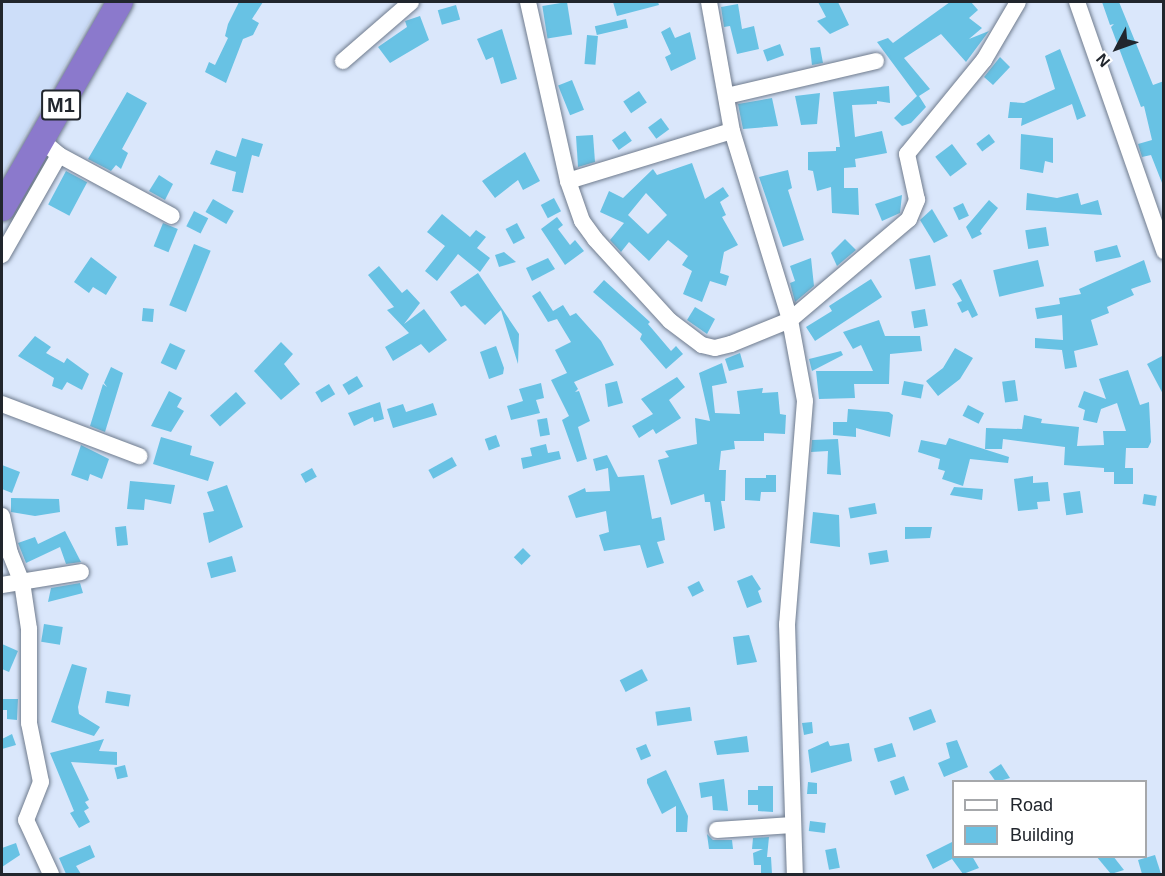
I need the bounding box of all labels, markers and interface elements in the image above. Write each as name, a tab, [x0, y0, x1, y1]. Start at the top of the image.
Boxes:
north arrow	[1087, 18, 1147, 78]
text: N	[1093, 50, 1113, 70]
road number: M1	[40, 88, 82, 122]
legend	[952, 780, 1147, 858]
text: Road	[1010, 795, 1053, 815]
text: Building	[1010, 825, 1074, 845]

